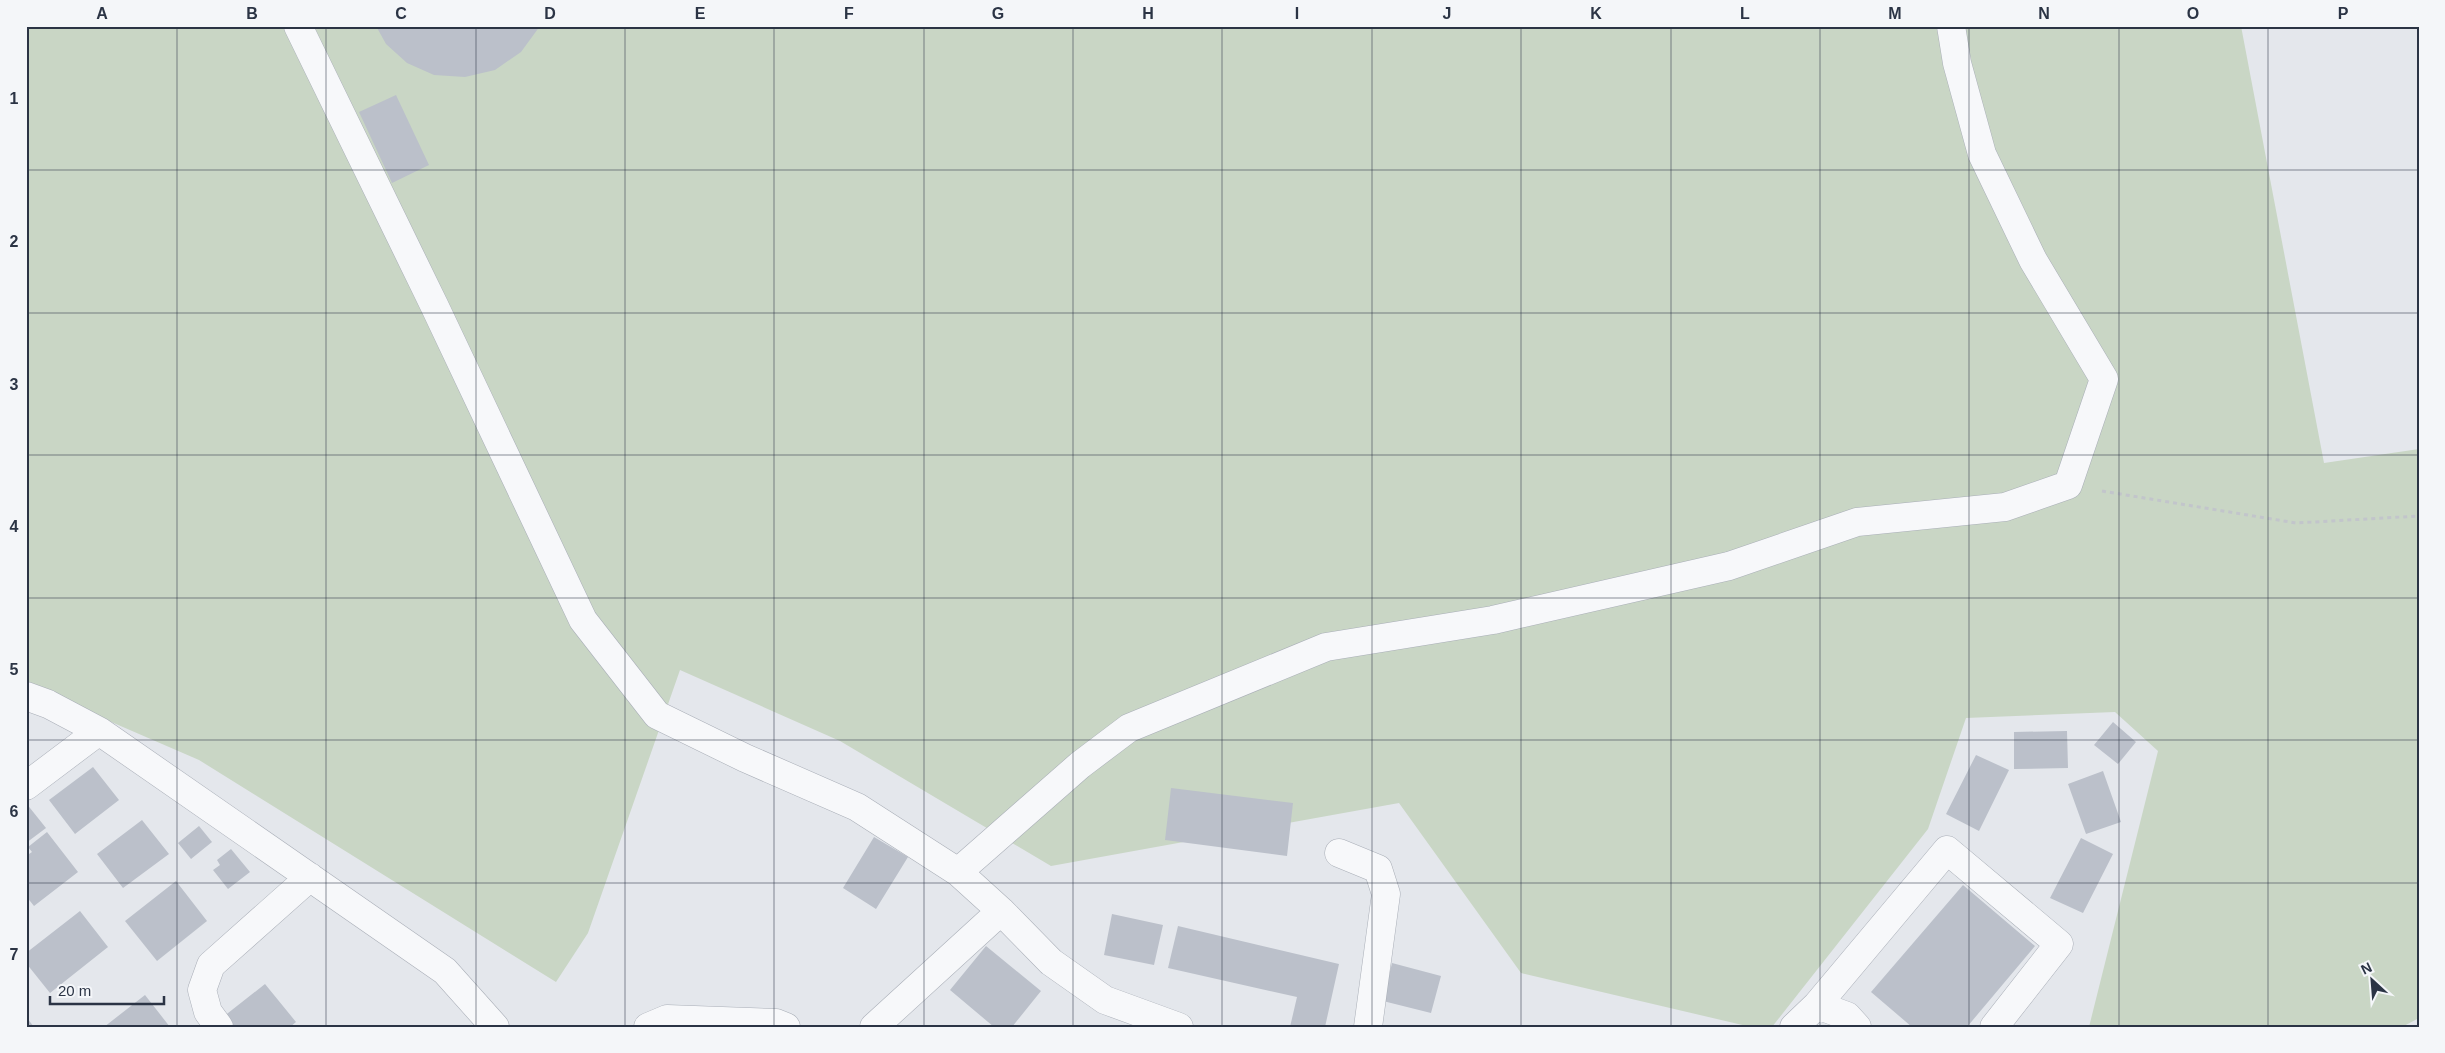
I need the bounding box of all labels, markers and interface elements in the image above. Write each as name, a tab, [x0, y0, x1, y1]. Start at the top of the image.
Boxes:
text: A	[96, 5, 108, 22]
text: B	[246, 5, 258, 22]
text: C	[395, 5, 407, 22]
text: D	[544, 5, 556, 22]
text: E	[695, 5, 706, 22]
text: F	[844, 5, 854, 22]
text: G	[992, 5, 1004, 22]
text: H	[1142, 5, 1154, 22]
text: I	[1295, 5, 1299, 22]
text: J	[1443, 5, 1451, 22]
text: K	[1590, 5, 1602, 22]
text: L	[1740, 5, 1750, 22]
text: M	[1888, 5, 1902, 22]
text: N	[2038, 5, 2050, 22]
text: O	[2187, 5, 2199, 22]
text: P	[2338, 5, 2349, 22]
text: 1	[10, 90, 19, 107]
text: 2	[10, 233, 19, 250]
text: 3	[10, 376, 19, 393]
text: 4	[10, 518, 19, 535]
text: 5	[10, 661, 19, 678]
text: 6	[10, 803, 19, 820]
text: 7	[10, 946, 19, 963]
north arrow	[2348, 956, 2398, 1006]
text: N	[2358, 959, 2374, 978]
scale bar	[50, 973, 164, 1005]
text: 20 m	[58, 982, 91, 999]

